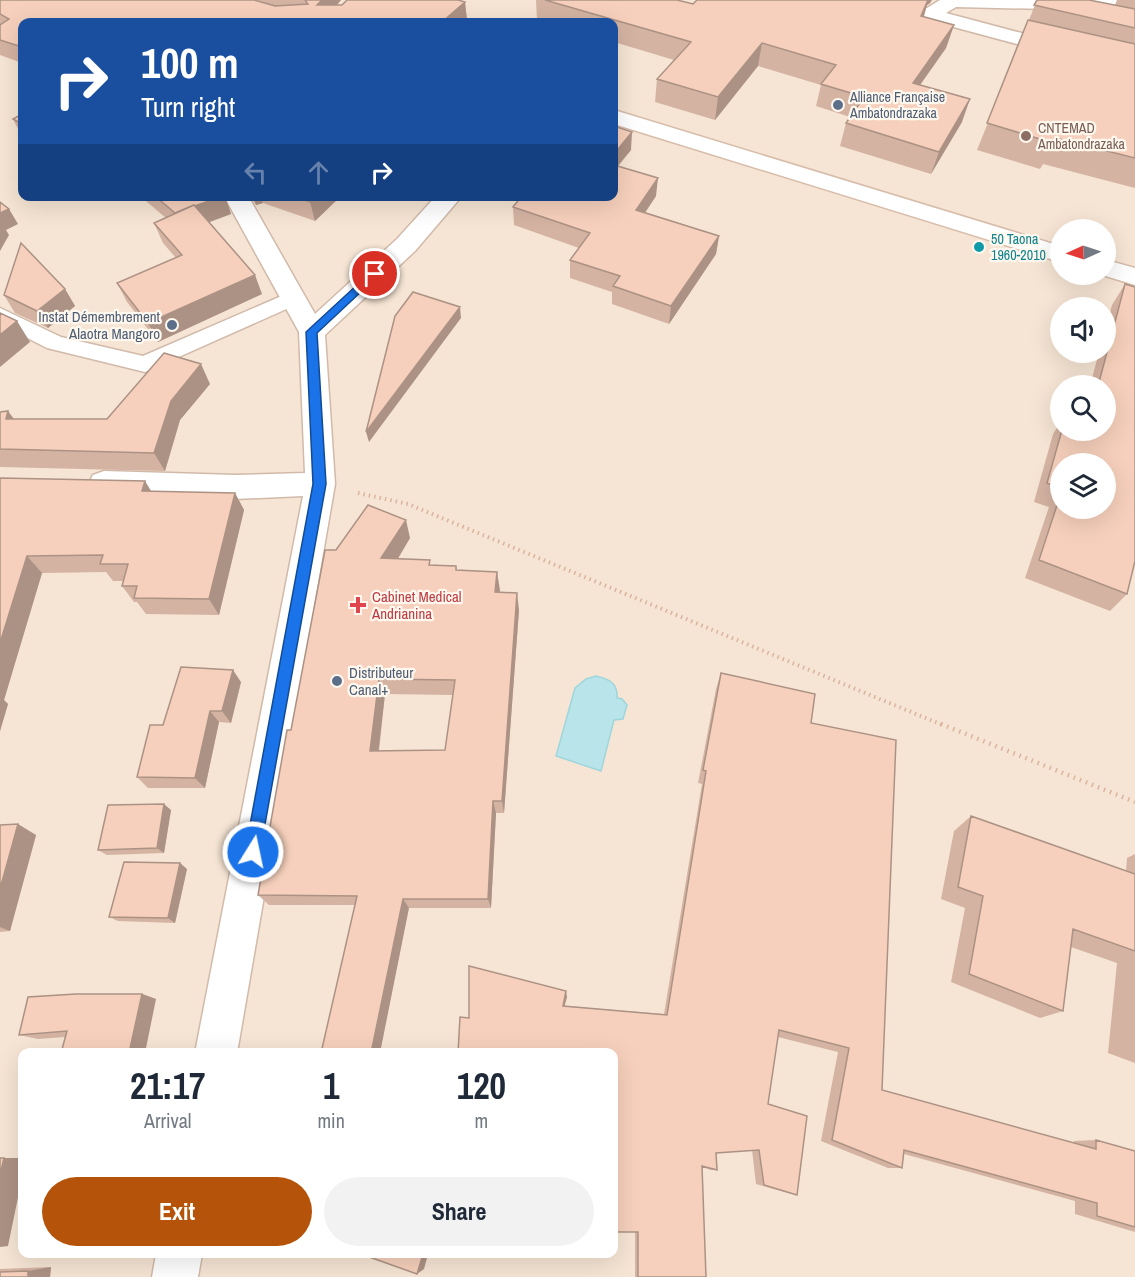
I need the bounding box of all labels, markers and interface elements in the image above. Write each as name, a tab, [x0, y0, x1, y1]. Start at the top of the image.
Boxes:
text: 100 m	[141, 35, 239, 91]
icon: right	[42, 42, 120, 120]
place label: Alliance Française Ambatondrazaka	[849, 88, 945, 122]
text: Turn right	[141, 89, 235, 125]
marker: Alliance Française Ambatondrazaka	[831, 98, 845, 112]
place label: CNTEMAD Ambatondrazaka	[1037, 119, 1125, 153]
marker: CNTEMAD Ambatondrazaka	[1019, 129, 1033, 143]
icon: left	[239, 156, 272, 189]
icon: ahead	[302, 156, 335, 189]
icon: right	[365, 156, 398, 189]
north arrow	[1050, 219, 1116, 285]
map controls	[1050, 219, 1116, 519]
place label: 50 Taona 1960-2010	[991, 230, 1046, 264]
marker: 50 Taona 1960-2010	[972, 240, 986, 254]
pin	[349, 248, 400, 299]
icon: arrive	[358, 257, 391, 290]
button: sound	[1050, 297, 1116, 363]
place label: Instat Démembrement Alaotra Mangoro	[38, 306, 161, 344]
marker: Instat Démembrement Alaotra Mangoro	[165, 318, 179, 332]
button: search	[1050, 375, 1116, 441]
button: layers	[1050, 453, 1116, 519]
place label: Cabinet Medical Andrianina	[371, 586, 462, 624]
marker: Cabinet Medical Andrianina	[349, 596, 367, 614]
place label: Distributeur Canal+	[349, 662, 413, 700]
marker: Distributeur Canal+	[330, 674, 344, 688]
position arrow	[221, 820, 285, 884]
text: 21:17	[130, 1062, 205, 1110]
text: 1	[323, 1062, 339, 1110]
text: 120	[457, 1062, 506, 1110]
text: Arrival	[144, 1107, 191, 1134]
text: min	[317, 1107, 345, 1134]
text: m	[475, 1107, 488, 1134]
button: Exit	[42, 1177, 312, 1246]
button: Share	[324, 1177, 594, 1246]

